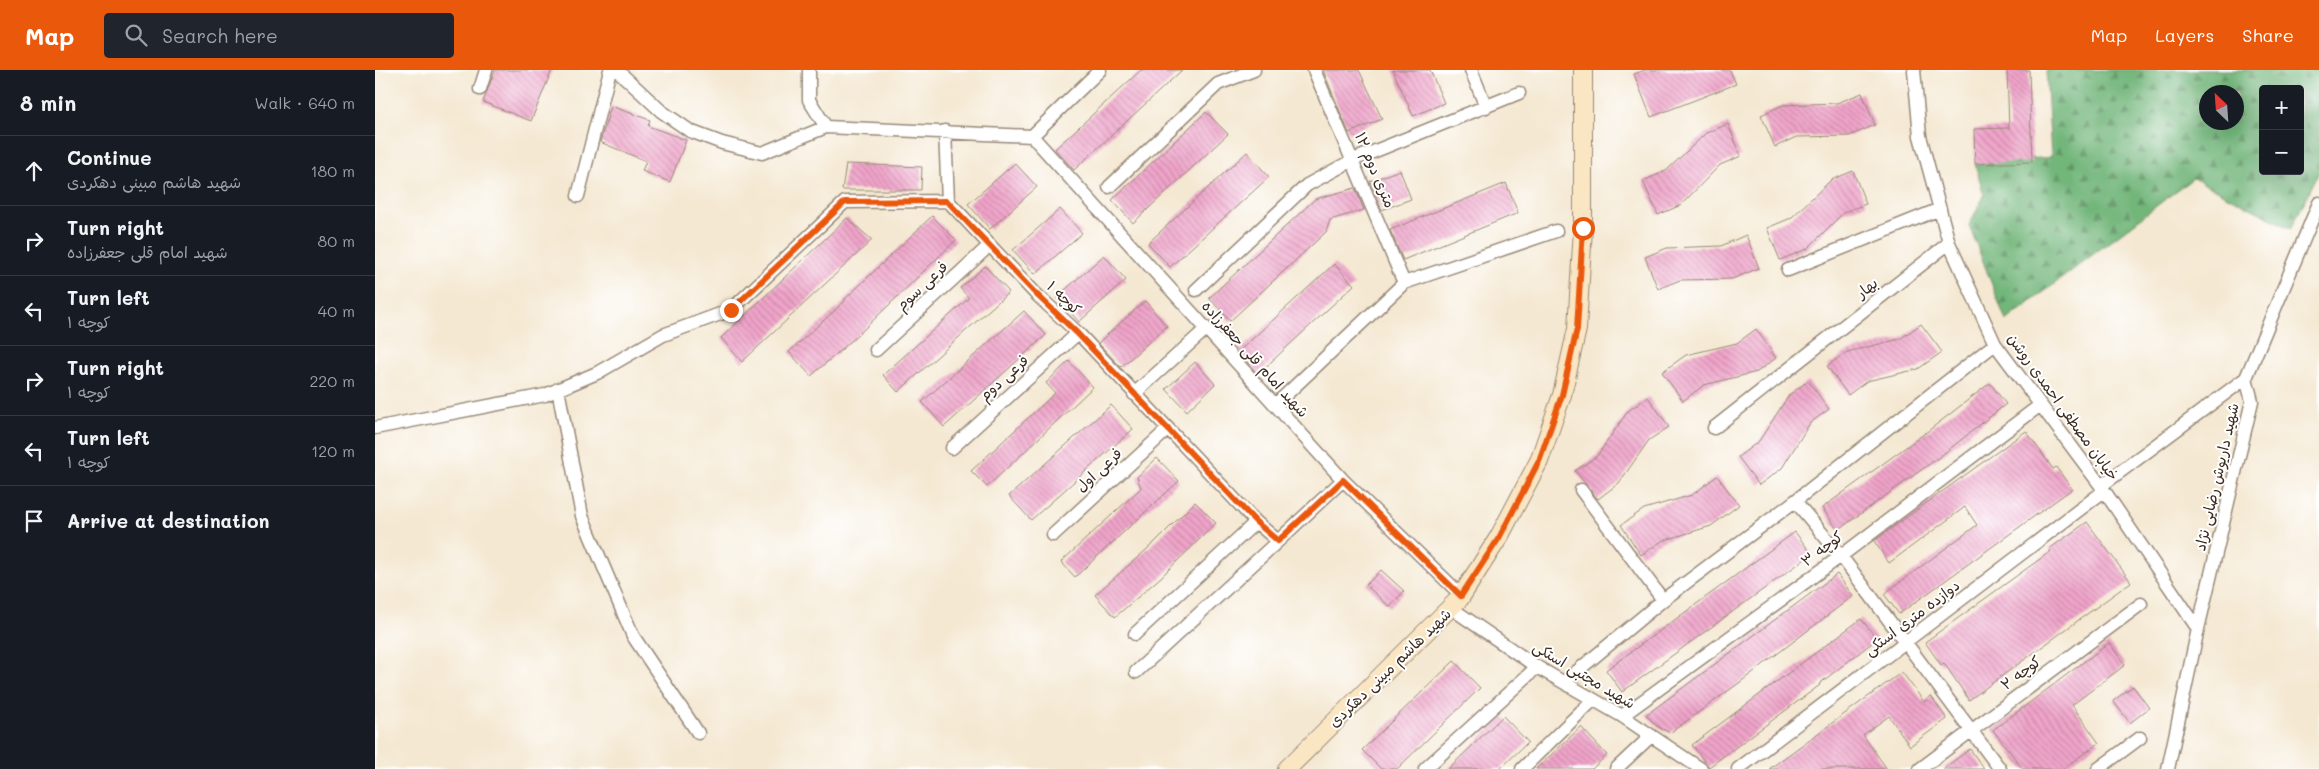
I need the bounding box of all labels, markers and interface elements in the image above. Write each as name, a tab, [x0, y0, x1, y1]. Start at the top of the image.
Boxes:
search box	[104, 13, 454, 58]
text: Map	[25, 20, 74, 51]
icon: search	[122, 21, 150, 49]
text: Search here	[162, 23, 278, 48]
text: Map	[2091, 23, 2127, 47]
text: Layers	[2155, 23, 2214, 47]
text: Share	[2242, 23, 2294, 47]
north arrow	[2199, 85, 2244, 130]
map controls	[2259, 85, 2304, 175]
button: +	[2259, 85, 2304, 130]
text: 8 min	[20, 89, 76, 116]
text: Walk · 640 m	[254, 92, 355, 113]
street label: ۱۲ متری دوم	[1348, 129, 1401, 212]
button: −	[2259, 130, 2304, 175]
text: Continue	[67, 145, 152, 170]
icon: ahead	[20, 157, 48, 185]
text: 180 m	[310, 160, 355, 181]
text: شهید هاشم مبینی دهکردی	[67, 171, 241, 192]
text: Turn right	[67, 215, 164, 240]
route start	[1572, 217, 1595, 240]
icon: right	[20, 227, 48, 255]
text: 80 m	[318, 230, 355, 251]
text: شهید امام قلی جعفرزاده	[67, 241, 228, 262]
street label: فرعی سوم	[891, 256, 954, 317]
street label: بهار	[1850, 272, 1882, 303]
street label: کوچه ۱	[1042, 276, 1086, 319]
text: Turn left	[67, 285, 150, 310]
street label: شهید امام قلی جعفرزاده	[1196, 296, 1314, 422]
icon: left	[20, 297, 48, 325]
route end	[720, 299, 743, 322]
text: 40 m	[318, 300, 355, 321]
text: کوچه ۱	[67, 311, 111, 332]
street label: خیابان مصطفی احمدی روشن	[2003, 329, 2124, 485]
street label: فرعی دوم	[974, 350, 1034, 407]
text: Turn right	[67, 355, 164, 380]
icon: right	[20, 367, 48, 395]
text: 220 m	[309, 370, 355, 391]
text: کوچه ۱	[67, 381, 111, 402]
street label: شهید داریوش رضایی نژاد	[2189, 401, 2244, 553]
text: Turn left	[67, 425, 150, 450]
icon: left	[20, 437, 48, 465]
text: 120 m	[311, 440, 355, 461]
street label: فرعی اول	[1071, 443, 1126, 497]
text: کوچه ۱	[67, 451, 111, 472]
icon: arrive	[20, 507, 48, 535]
text: Arrive at destination	[67, 508, 270, 533]
street label: کوچه ۳	[1796, 526, 1847, 571]
street label: دوازده متری استکی	[1860, 575, 1964, 661]
street label: شهید هاشم مبینی دهکردی	[1324, 603, 1457, 733]
street label: شهید مجتبی استکی	[1529, 636, 1639, 713]
street label: کوچه ۲	[1996, 651, 2045, 695]

